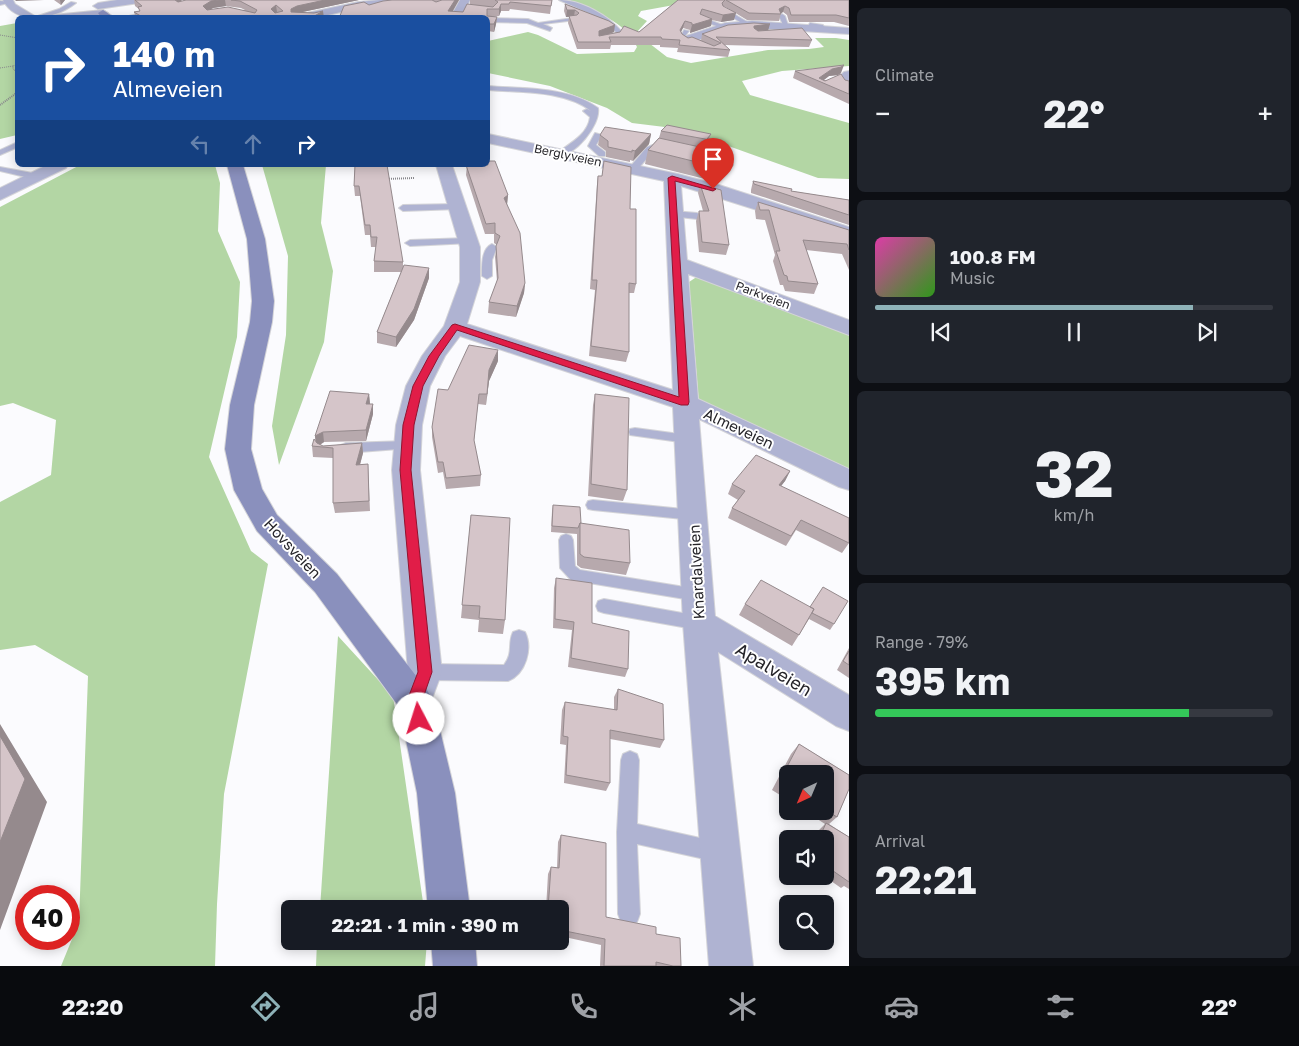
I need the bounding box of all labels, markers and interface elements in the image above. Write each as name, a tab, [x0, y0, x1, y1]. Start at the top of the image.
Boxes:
text: 140 m	[113, 33, 215, 75]
icon: right	[30, 35, 95, 100]
text: Climate	[875, 65, 934, 85]
text: Almeveien	[113, 75, 223, 102]
text: 22°	[1043, 91, 1105, 136]
text: −	[875, 97, 890, 130]
text: +	[1258, 97, 1273, 130]
icon: left	[186, 130, 214, 158]
icon: ahead	[239, 130, 267, 158]
icon: right	[292, 130, 320, 158]
pin	[692, 138, 734, 189]
street label: Berglyveien	[533, 141, 603, 169]
icon: arrive	[699, 145, 727, 173]
text: 100.8 FM	[950, 245, 1036, 268]
text: Music	[950, 268, 995, 288]
street label: Parkveien	[734, 278, 792, 312]
icon: previous	[927, 318, 955, 346]
icon: pause	[1060, 318, 1088, 346]
icon: next	[1193, 318, 1221, 346]
street label: Almeveien	[701, 404, 777, 452]
text: 32	[1034, 433, 1114, 511]
text: km/h	[1054, 505, 1094, 525]
street label: Hovsveien	[261, 514, 325, 582]
street label: Knardalveien	[685, 524, 707, 620]
text: Range · 79%	[875, 632, 968, 652]
street label: Apalveien	[732, 638, 816, 700]
text: 395 km	[875, 658, 1010, 703]
position arrow	[392, 692, 444, 744]
north arrow	[779, 765, 834, 820]
map controls	[779, 765, 834, 950]
button: sound	[779, 830, 834, 885]
text: Arrival	[875, 831, 925, 851]
text: 22:21	[875, 857, 976, 902]
speed limit sign: 40	[15, 885, 80, 950]
button: search	[779, 895, 834, 950]
text: 22:21 · 1 min · 390 m	[331, 913, 519, 936]
icon: directions	[248, 989, 283, 1024]
icon: music	[407, 989, 442, 1024]
icon: phone	[566, 989, 601, 1024]
icon: climate	[725, 989, 760, 1024]
icon: car	[884, 989, 919, 1024]
icon: filters	[1043, 989, 1078, 1024]
text: 22:20	[62, 993, 124, 1020]
text: 22°	[1201, 993, 1237, 1020]

